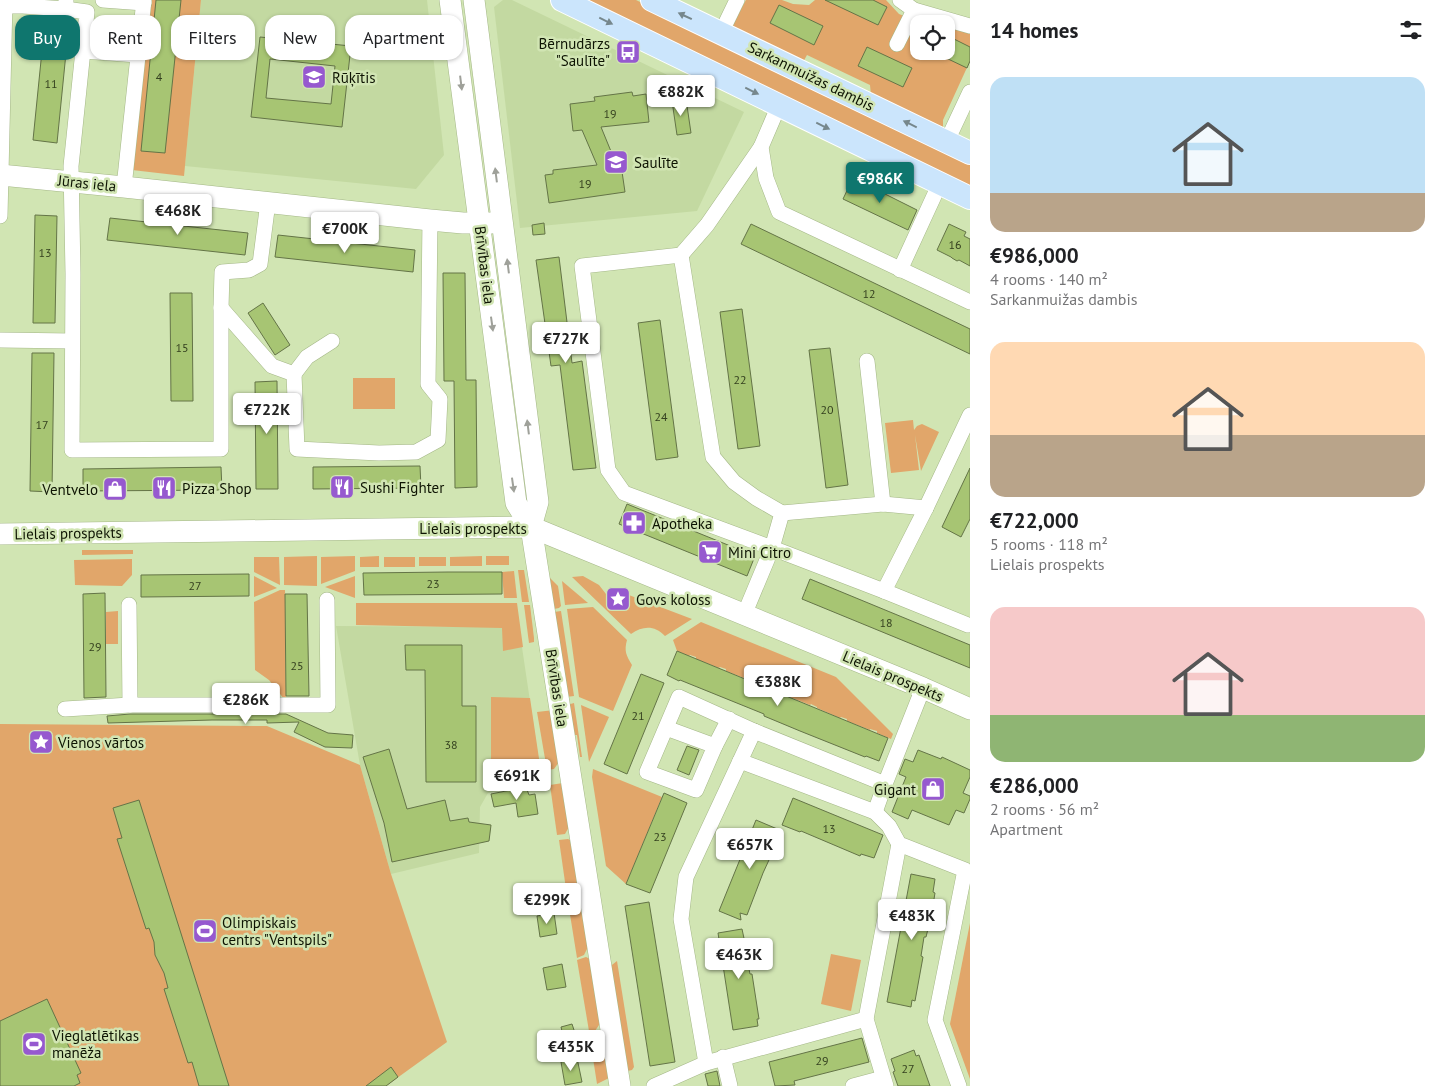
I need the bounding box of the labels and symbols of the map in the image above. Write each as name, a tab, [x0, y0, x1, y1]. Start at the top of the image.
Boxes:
one-way arrow	[678, 11, 692, 19]
one-way arrow	[598, 17, 613, 25]
place label: Bērnudārzs "Saulīte"	[539, 34, 610, 70]
street label: Sarkanmuižas dambis	[745, 37, 877, 115]
bus stop icon: Bērnudārzs "Saulīte"	[615, 39, 641, 65]
school or university icon: Rūķītis	[301, 64, 327, 90]
place label: Rūķītis	[332, 68, 376, 87]
house number: 4	[156, 69, 163, 84]
pin: €882K	[646, 74, 716, 117]
one-way arrow	[457, 75, 465, 91]
house number: 11	[44, 76, 58, 91]
one-way arrow	[745, 88, 759, 96]
house number: 19	[603, 106, 617, 121]
one-way arrow	[903, 119, 917, 127]
one-way arrow	[816, 122, 830, 130]
school or university icon: Saulīte	[603, 149, 629, 175]
place label: Saulīte	[634, 153, 678, 172]
pin: €986K	[845, 162, 915, 204]
one-way arrow	[492, 166, 500, 182]
street label: Jūras iela	[56, 170, 117, 196]
house number: 19	[578, 176, 592, 191]
pin: €468K	[143, 194, 213, 236]
pin: €700K	[310, 212, 380, 254]
street label: Brīvības iela	[471, 225, 499, 305]
house number: 16	[948, 237, 962, 252]
house number: 13	[38, 245, 52, 260]
one-way arrow	[504, 257, 512, 273]
house number: 12	[862, 286, 876, 301]
one-way arrow	[488, 316, 496, 332]
pin: €727K	[531, 322, 601, 364]
house number: 15	[175, 340, 189, 355]
house number: 22	[733, 372, 747, 387]
pin: €722K	[232, 392, 302, 435]
house number: 20	[820, 402, 834, 417]
house number: 24	[654, 409, 668, 424]
house number: 17	[35, 417, 49, 432]
one-way arrow	[524, 419, 532, 435]
restaurant icon: Sushi Fighter	[329, 474, 355, 500]
restaurant icon: Pizza Shop	[151, 475, 177, 501]
shop icon: Ventvelo	[102, 476, 128, 502]
one-way arrow	[510, 477, 518, 493]
place label: Sushi Fighter	[360, 478, 444, 497]
place label: Pizza Shop	[182, 479, 252, 498]
place label: Ventvelo	[41, 480, 98, 499]
pharmacy icon: Apotheka	[621, 510, 647, 536]
place label: Apotheka	[652, 514, 712, 533]
street label: Lielais prospekts	[419, 519, 527, 538]
street label: Lielais prospekts	[14, 523, 122, 543]
supermarket icon: Mini Citro	[697, 539, 723, 565]
place label: Mini Citro	[728, 543, 791, 562]
house number: 23	[426, 576, 440, 591]
house number: 27	[188, 578, 202, 593]
place icon: Govs koloss	[605, 586, 631, 612]
place label: Govs koloss	[636, 590, 711, 609]
house number: 18	[879, 615, 893, 630]
house number: 29	[88, 639, 102, 654]
street label: Lielais prospekts	[840, 646, 946, 706]
street label: Brīvības iela	[541, 648, 573, 728]
house number: 25	[290, 658, 304, 673]
pin: €388K	[743, 664, 813, 707]
pin: €286K	[211, 682, 281, 725]
house number: 21	[631, 708, 645, 723]
place icon: Vienos vārtos	[28, 729, 54, 755]
place label: Vienos vārtos	[57, 733, 144, 752]
house number: 38	[444, 737, 458, 752]
pin: €691K	[482, 758, 552, 801]
shop icon: Gigant	[920, 776, 946, 802]
place label: Gigant	[874, 780, 916, 799]
house number: 13	[822, 821, 836, 836]
pin: €657K	[715, 828, 785, 870]
house number: 23	[653, 829, 667, 844]
pin: €299K	[512, 882, 582, 925]
pin: €483K	[877, 898, 947, 941]
place label: Olimpiskais centrs "Ventspils"	[222, 913, 332, 949]
sports icon: Olimpiskais centrs "Ventspils"	[192, 918, 218, 944]
pin: €463K	[704, 938, 774, 980]
place label: Vieglatlētikas manēža	[51, 1026, 139, 1062]
pin: €435K	[536, 1030, 606, 1072]
sports icon: Vieglatlētikas manēža	[21, 1031, 47, 1057]
house number: 29	[815, 1053, 829, 1068]
house number: 27	[901, 1061, 915, 1076]

